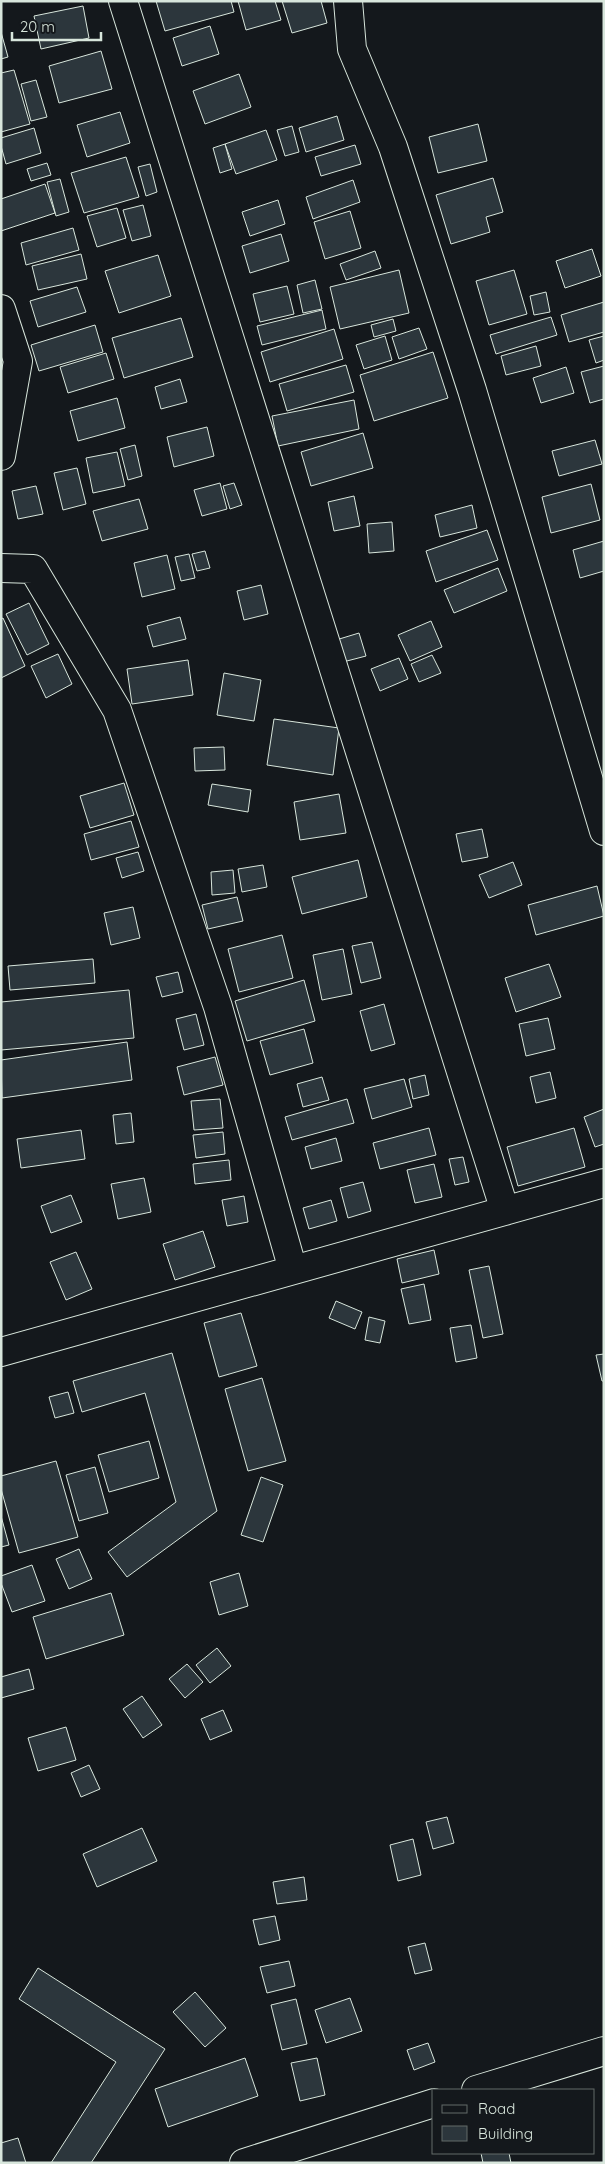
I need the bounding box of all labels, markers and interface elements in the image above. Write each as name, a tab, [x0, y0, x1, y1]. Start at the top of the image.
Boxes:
scale bar	[12, 10, 101, 42]
text: 20 m	[20, 17, 55, 36]
legend	[432, 2089, 595, 2154]
text: Road	[478, 2099, 515, 2118]
text: Building	[478, 2124, 533, 2143]

